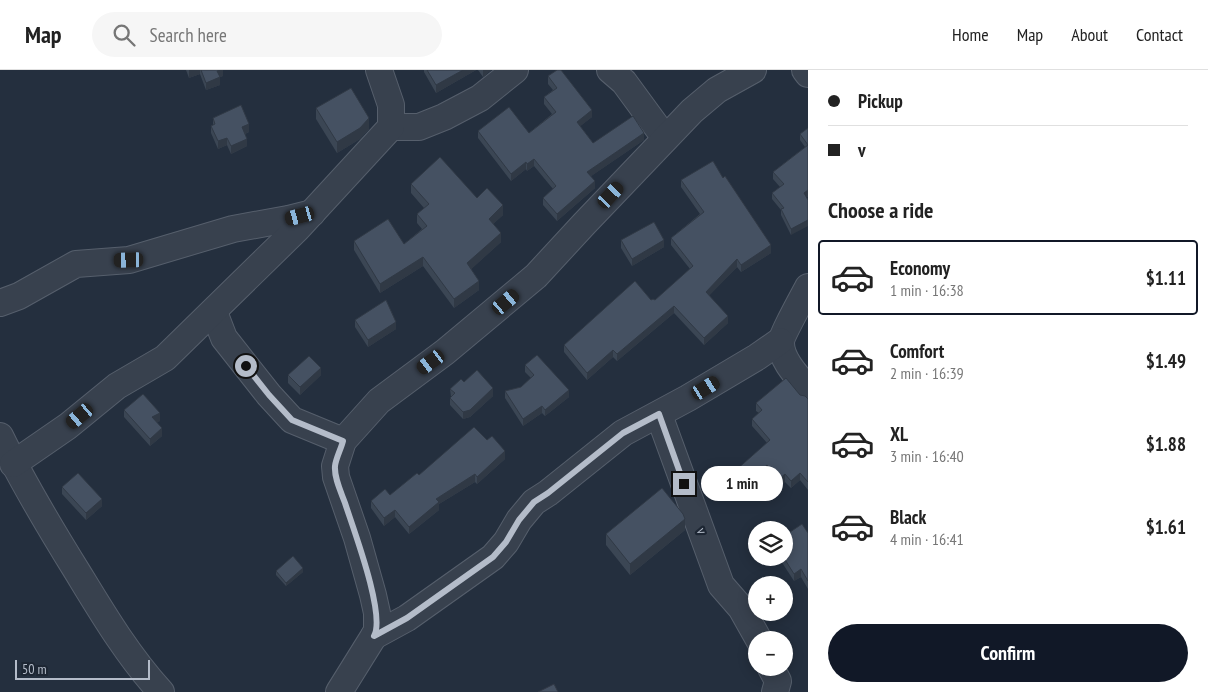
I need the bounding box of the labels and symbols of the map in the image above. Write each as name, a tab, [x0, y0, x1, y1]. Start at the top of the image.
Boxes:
car	[595, 179, 626, 211]
car	[283, 205, 316, 227]
car	[113, 252, 144, 268]
car	[489, 287, 522, 317]
car	[414, 347, 447, 377]
route start	[235, 355, 257, 377]
car	[689, 374, 722, 402]
car	[63, 401, 96, 431]
callout: 1 min	[702, 466, 784, 502]
route end	[673, 473, 695, 495]
street label: v	[693, 525, 712, 537]
scale bar	[15, 657, 150, 680]

